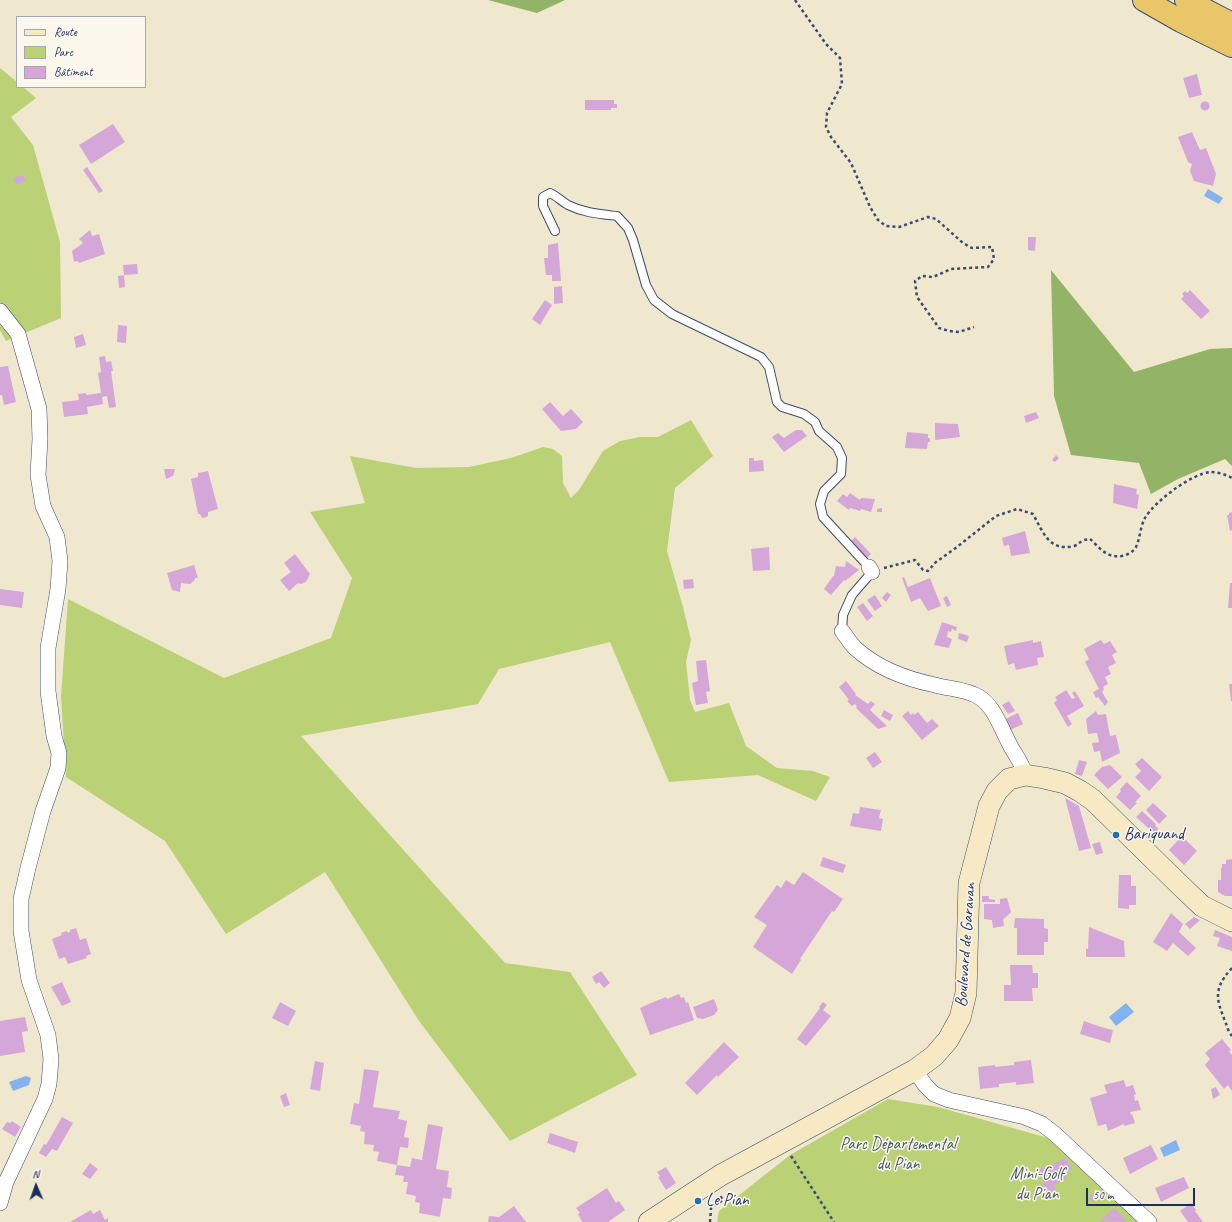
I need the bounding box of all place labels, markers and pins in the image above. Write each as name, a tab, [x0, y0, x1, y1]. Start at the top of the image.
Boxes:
place label: Bariquand	[1124, 825, 1184, 845]
marker: Bariquand	[1111, 830, 1121, 840]
place label: Le Pian	[706, 1191, 749, 1211]
marker: Le Pian	[693, 1196, 703, 1206]

